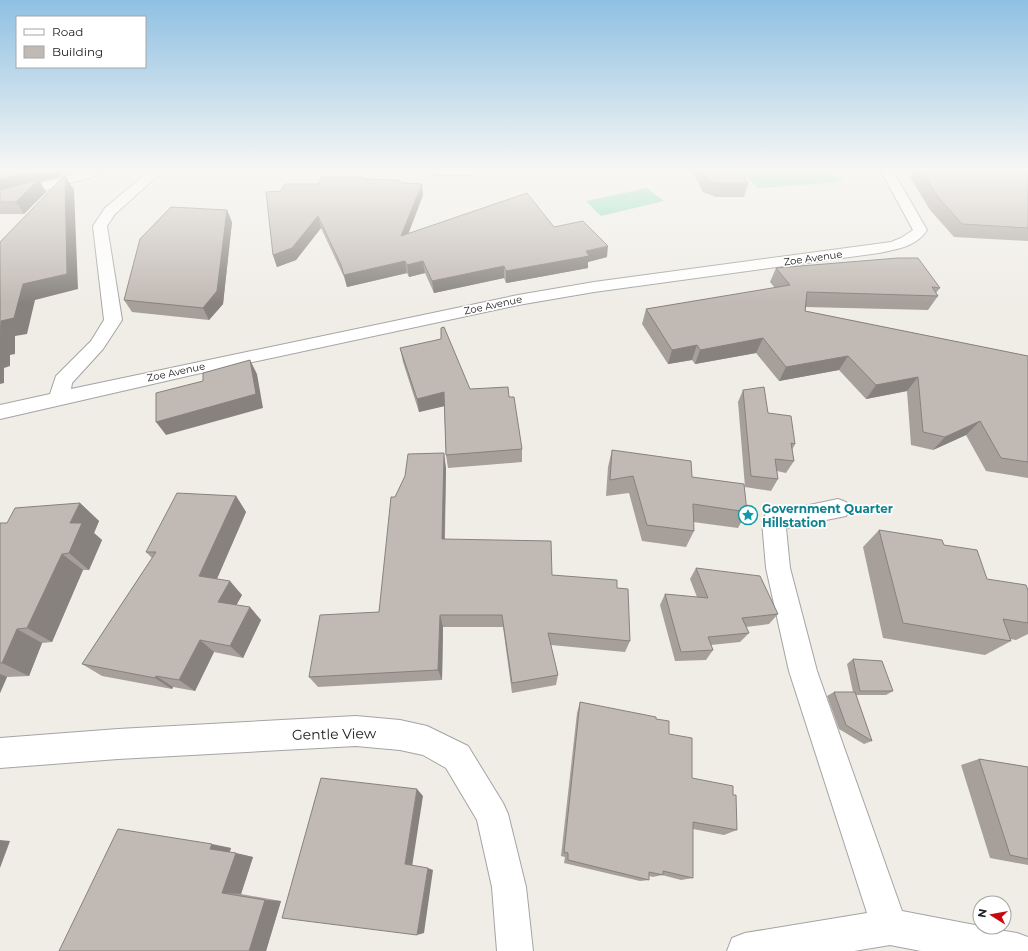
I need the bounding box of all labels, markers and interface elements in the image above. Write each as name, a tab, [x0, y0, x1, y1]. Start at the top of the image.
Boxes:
legend	[16, 16, 146, 68]
text: Road	[52, 24, 83, 39]
text: Building	[52, 44, 103, 59]
street label: Zoe Avenue	[783, 247, 843, 269]
street label: Zoe Avenue	[463, 293, 523, 317]
street label: Zoe Avenue	[146, 360, 206, 384]
place label: Government Quarter Hillstation	[762, 501, 893, 530]
place icon: Government Quarter Hillstation	[737, 504, 759, 526]
street label: Gentle View	[292, 724, 377, 744]
north arrow	[972, 895, 1012, 935]
text: N	[974, 907, 990, 919]

